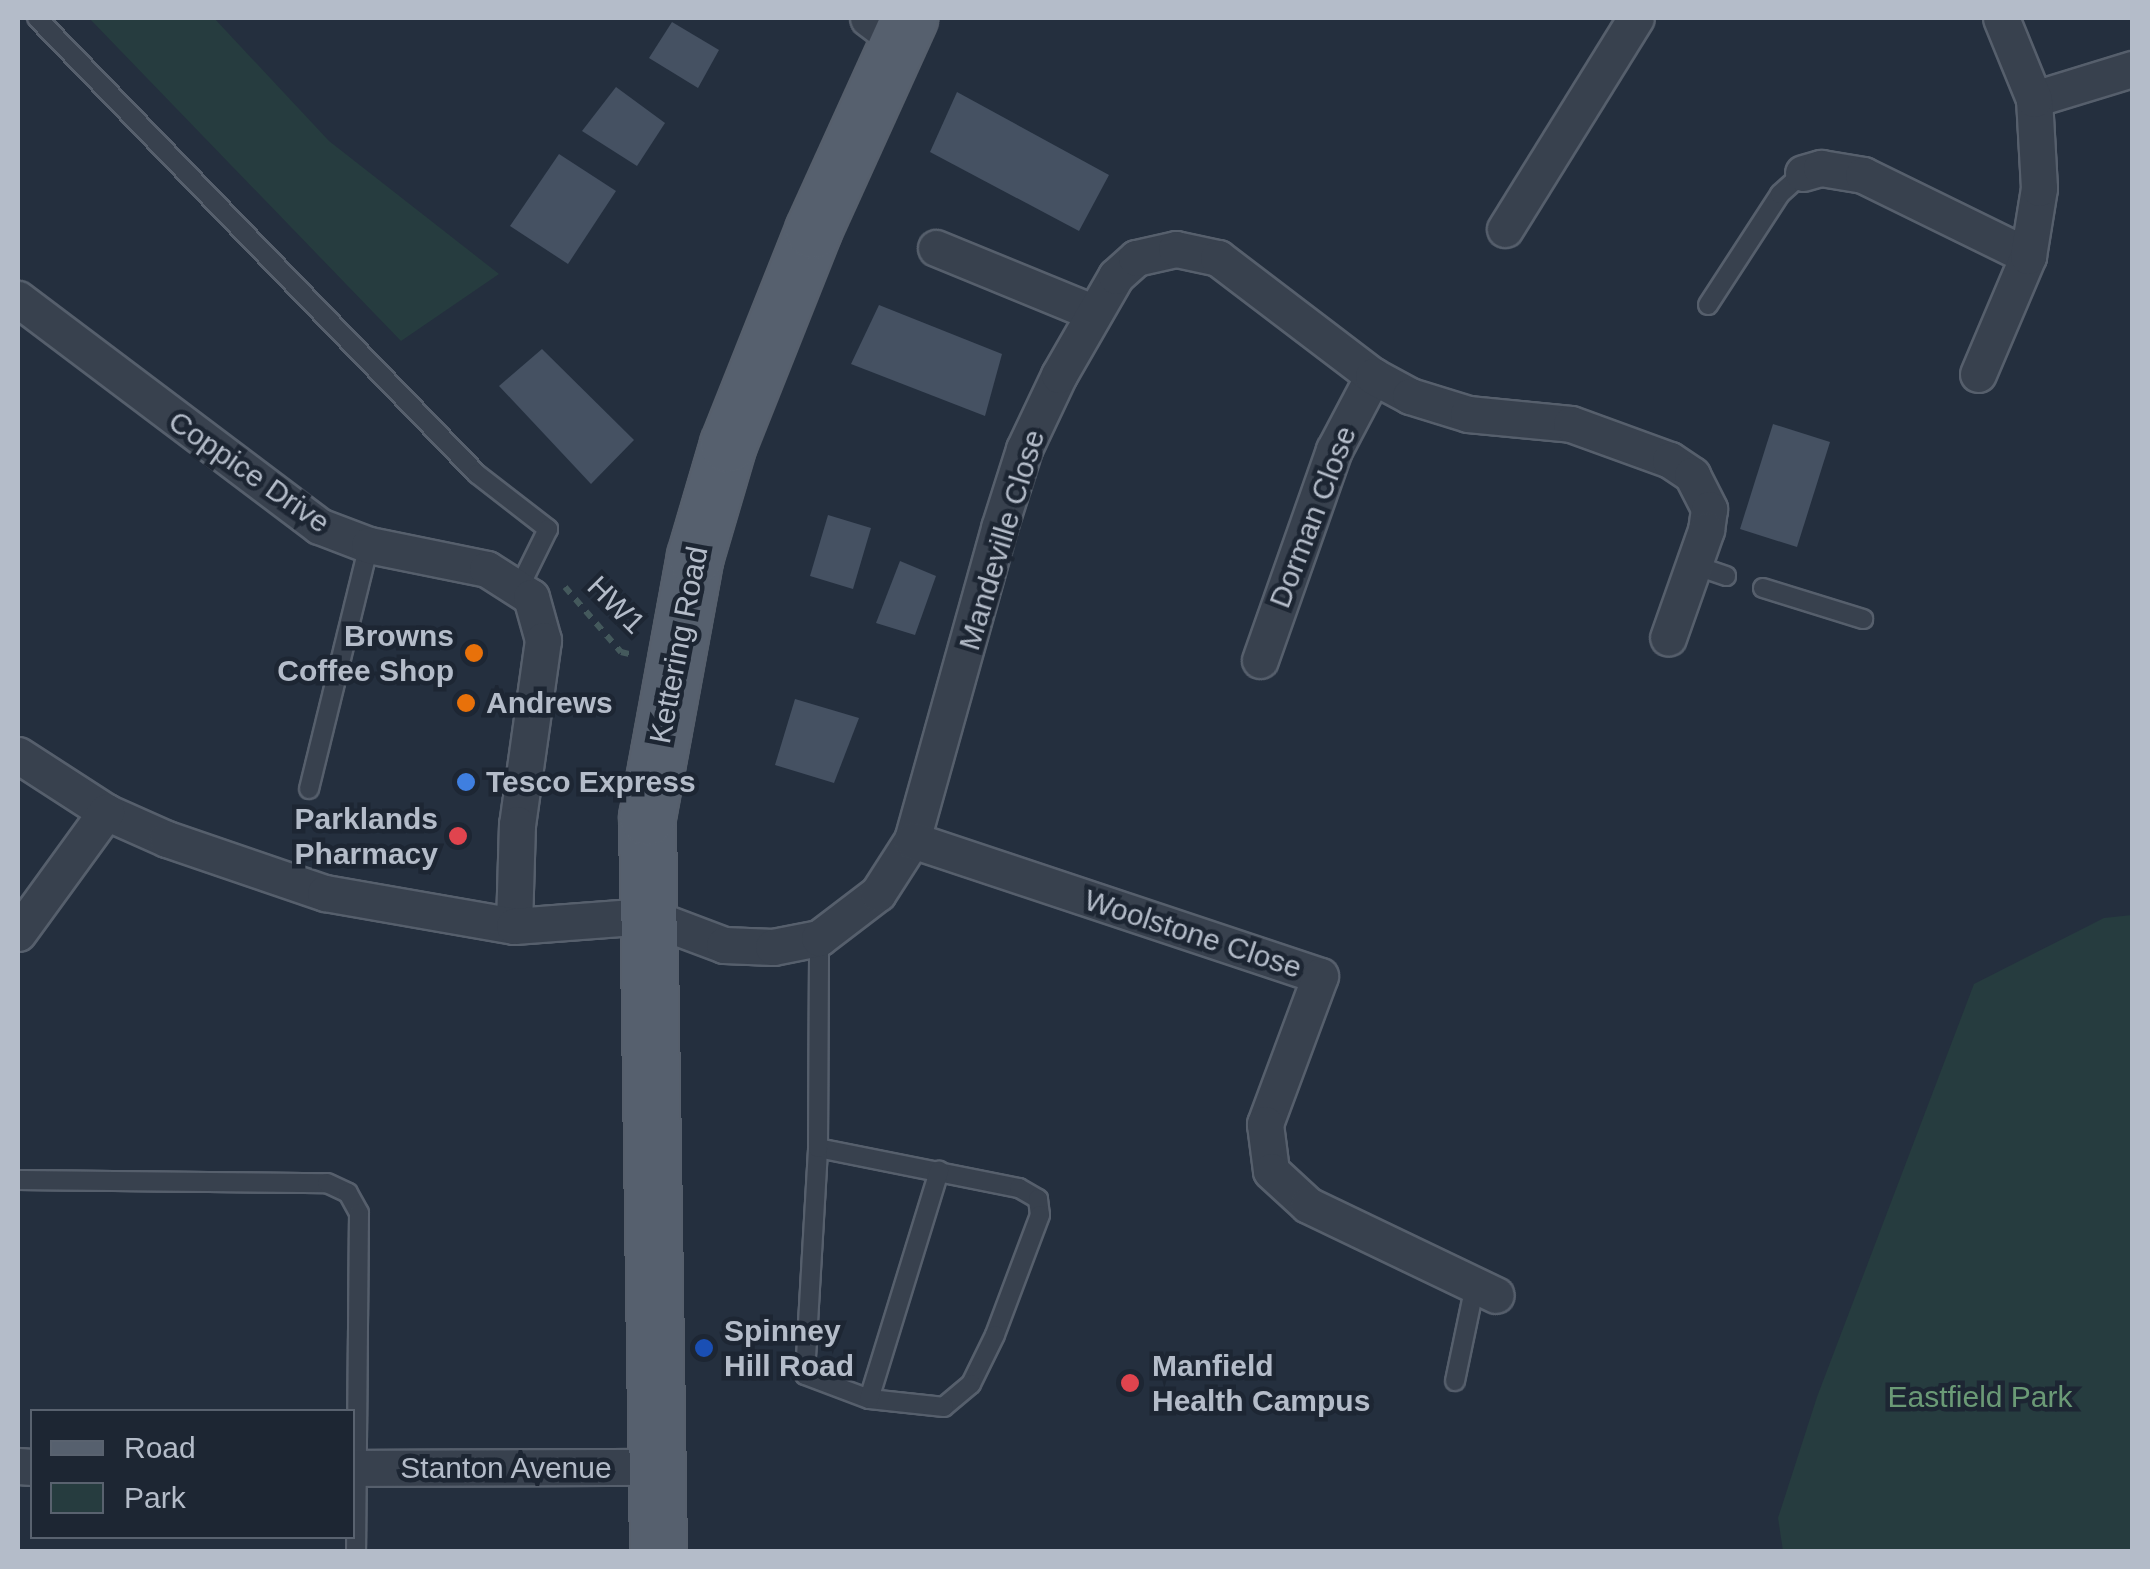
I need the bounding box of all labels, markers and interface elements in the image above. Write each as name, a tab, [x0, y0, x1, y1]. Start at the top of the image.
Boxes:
street label: Coppice Drive	[162, 403, 336, 541]
street label: Dorman Close	[1262, 421, 1364, 613]
street label: Mandeville Close	[951, 426, 1053, 654]
street label: Kettering Road	[642, 543, 716, 747]
street label: HW1	[580, 569, 652, 641]
place label: Browns Coffee Shop	[277, 618, 454, 688]
marker: Browns Coffee Shop	[463, 642, 485, 664]
place label: Andrews	[486, 685, 613, 721]
marker: Andrews	[455, 692, 477, 714]
place label: Tesco Express	[486, 764, 696, 800]
marker: Tesco Express	[455, 771, 477, 793]
place label: Parklands Pharmacy	[295, 801, 438, 872]
marker: Parklands Pharmacy	[447, 825, 469, 847]
street label: Woolstone Close	[1080, 882, 1306, 986]
place label: Spinney Hill Road	[724, 1313, 854, 1384]
marker: Spinney Hill Road	[693, 1337, 715, 1359]
place label: Manfield Health Campus	[1152, 1348, 1370, 1418]
marker: Manfield Health Campus	[1117, 1370, 1143, 1396]
park label: Eastfield Park	[1887, 1379, 2073, 1415]
legend	[30, 1409, 355, 1539]
text: Road	[124, 1431, 196, 1464]
street label: Stanton Avenue	[400, 1450, 612, 1486]
text: Park	[124, 1481, 186, 1514]

